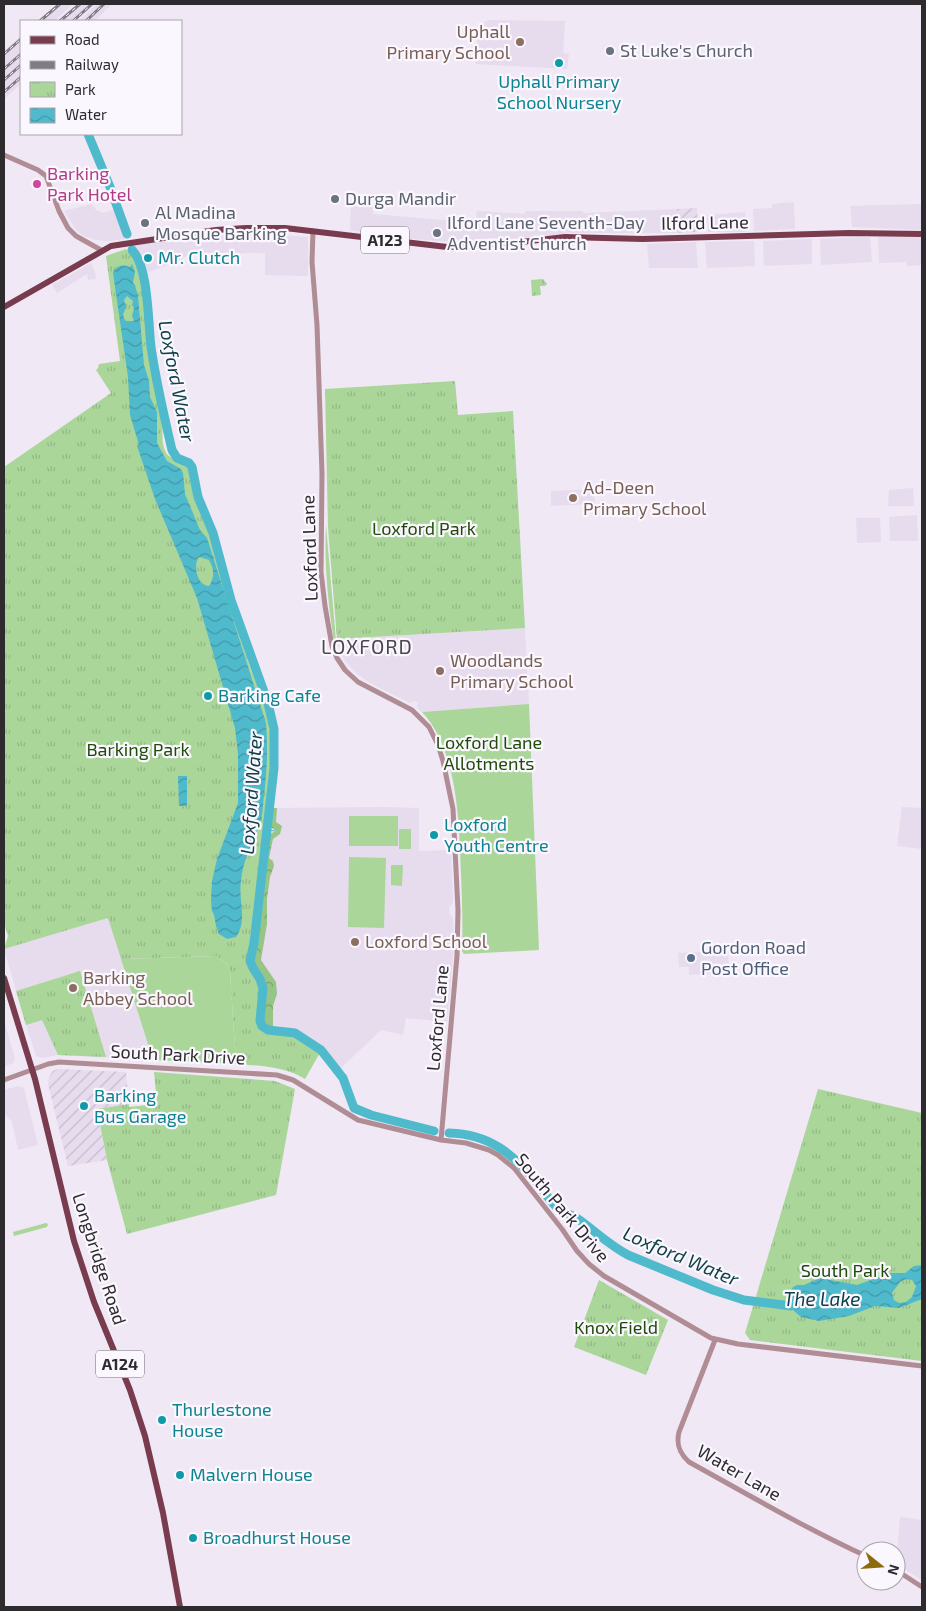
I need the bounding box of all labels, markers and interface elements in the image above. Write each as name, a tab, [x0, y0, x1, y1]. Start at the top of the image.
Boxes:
legend	[20, 20, 182, 135]
place label: Uphall Primary School	[387, 20, 511, 63]
text: Road	[65, 30, 100, 48]
marker: Uphall Primary School	[514, 36, 526, 48]
place label: St Luke's Church	[620, 39, 753, 61]
marker: St Luke's Church	[604, 45, 616, 57]
text: Railway	[65, 55, 119, 73]
marker: Uphall Primary School Nursery	[553, 57, 565, 69]
place label: Uphall Primary School Nursery	[497, 70, 622, 113]
text: Park	[65, 80, 96, 98]
text: Water	[65, 105, 107, 123]
place label: Barking Park Hotel	[47, 162, 132, 205]
marker: Barking Park Hotel	[31, 178, 43, 190]
place label: Durga Mandir	[345, 187, 456, 209]
marker: Durga Mandir	[329, 193, 341, 205]
place label: Al Madina Mosque Barking	[155, 201, 287, 244]
street label: Ilford Lane	[661, 210, 749, 234]
place label: Ilford Lane Seventh-Day Adventist Church	[447, 211, 645, 254]
marker: Al Madina Mosque Barking	[139, 217, 151, 229]
road number: A123	[361, 226, 409, 254]
marker: Ilford Lane Seventh-Day Adventist Church	[431, 227, 443, 239]
place label: Mr. Clutch	[158, 246, 240, 268]
marker: Mr. Clutch	[142, 252, 154, 264]
water label: Loxford Water	[154, 318, 201, 444]
place label: Ad-Deen Primary School	[583, 476, 707, 519]
marker: Ad-Deen Primary School	[567, 492, 579, 504]
street label: Loxford Lane	[296, 495, 322, 602]
park label: Loxford Park	[372, 517, 476, 539]
district label: LOXFORD	[321, 634, 413, 658]
place label: Woodlands Primary School	[450, 649, 574, 692]
marker: Woodlands Primary School	[434, 665, 446, 677]
place label: Barking Cafe	[218, 684, 321, 706]
marker: Barking Cafe	[202, 690, 214, 702]
water label: Loxford Water	[235, 730, 266, 855]
park label: Loxford Lane Allotments	[436, 731, 542, 774]
park label: Barking Park	[86, 738, 190, 760]
place label: Loxford Youth Centre	[444, 813, 549, 856]
marker: Loxford Youth Centre	[428, 829, 440, 841]
place label: Loxford School	[365, 930, 488, 952]
marker: Loxford School	[349, 936, 361, 948]
place label: Gordon Road Post Office	[701, 936, 806, 979]
marker: Gordon Road Post Office	[685, 952, 697, 964]
street label: Loxford Lane	[421, 964, 453, 1072]
place label: Barking Abbey School	[83, 966, 193, 1009]
marker: Barking Abbey School	[67, 982, 79, 994]
street label: South Park Drive	[110, 1039, 246, 1069]
place label: Barking Bus Garage	[94, 1084, 187, 1127]
marker: Barking Bus Garage	[78, 1100, 90, 1112]
street label: South Park Drive	[511, 1148, 615, 1266]
street label: Longbridge Road	[68, 1190, 132, 1327]
water label: Loxford Water	[620, 1221, 743, 1290]
park label: South Park	[801, 1259, 889, 1281]
water label: The Lake	[784, 1287, 860, 1310]
park label: Knox Field	[574, 1316, 658, 1338]
road number: A124	[96, 1350, 144, 1378]
place label: Thurlestone House	[172, 1398, 272, 1441]
marker: Thurlestone House	[156, 1414, 168, 1426]
street label: Water Lane	[694, 1439, 785, 1505]
place label: Malvern House	[190, 1463, 313, 1485]
marker: Malvern House	[174, 1469, 186, 1481]
place label: Broadhurst House	[203, 1526, 351, 1548]
marker: Broadhurst House	[187, 1532, 199, 1544]
north arrow	[856, 1541, 906, 1591]
text: N	[884, 1563, 904, 1577]

